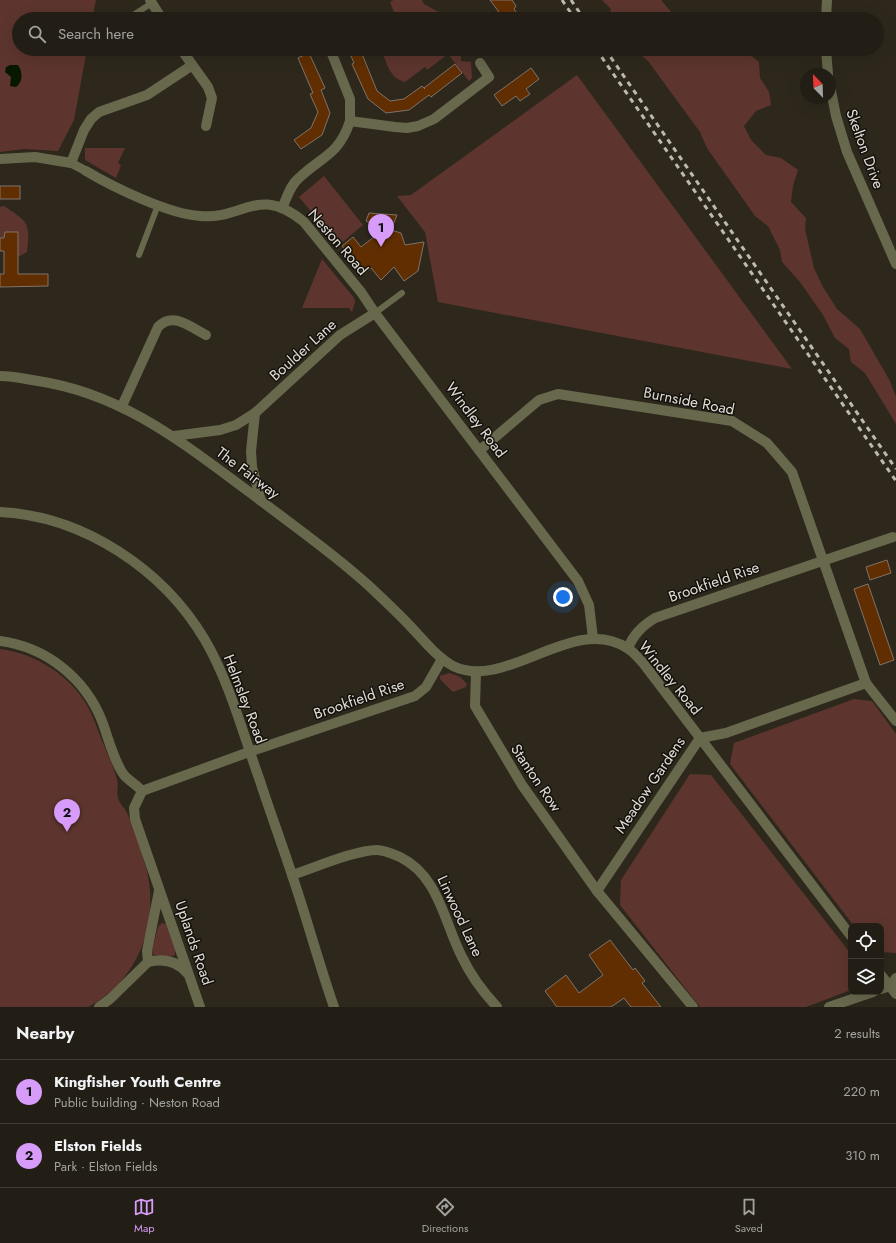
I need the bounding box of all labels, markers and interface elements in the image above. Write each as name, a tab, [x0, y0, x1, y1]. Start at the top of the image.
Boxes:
search box	[12, 12, 884, 56]
icon: search	[26, 23, 48, 45]
text: Search here	[58, 23, 134, 45]
north arrow	[800, 68, 836, 104]
street label: Skelton Drive	[840, 106, 890, 192]
street label: Neston Road	[303, 204, 373, 280]
pin: 1	[368, 214, 394, 247]
street label: Boulder Lane	[265, 314, 342, 386]
street label: Windley Road	[440, 378, 512, 462]
street label: Burnside Road	[642, 381, 736, 421]
street label: The Fairway	[212, 442, 285, 505]
street label: Brookfield Rise	[666, 556, 763, 608]
your location	[553, 587, 573, 607]
street label: Windley Road	[633, 636, 707, 720]
street label: Helmsley Road	[218, 651, 272, 747]
street label: Brookfield Rise	[311, 673, 408, 725]
street label: Meadow Gardens	[609, 732, 691, 838]
street label: Stanton Row	[505, 740, 567, 817]
pin: 2	[54, 799, 80, 832]
street label: Linwood Lane	[432, 872, 489, 961]
street label: Uplands Road	[169, 898, 219, 988]
map controls	[848, 923, 884, 995]
button: locate	[848, 923, 884, 959]
button: layers	[848, 959, 884, 995]
text: Nearby	[16, 1021, 74, 1045]
text: 2 results	[834, 1024, 880, 1043]
text: Kingfisher Youth Centre	[54, 1071, 221, 1093]
text: 1	[26, 1082, 32, 1101]
text: 220 m	[843, 1082, 880, 1101]
text: Public building · Neston Road	[54, 1093, 220, 1112]
text: Elston Fields	[54, 1135, 142, 1157]
text: 2	[25, 1146, 33, 1165]
text: 310 m	[845, 1146, 880, 1165]
text: Park · Elston Fields	[54, 1157, 157, 1176]
tab: Map	[133, 1196, 155, 1236]
tab: Directions	[422, 1196, 468, 1236]
tab: Saved	[735, 1196, 763, 1236]

